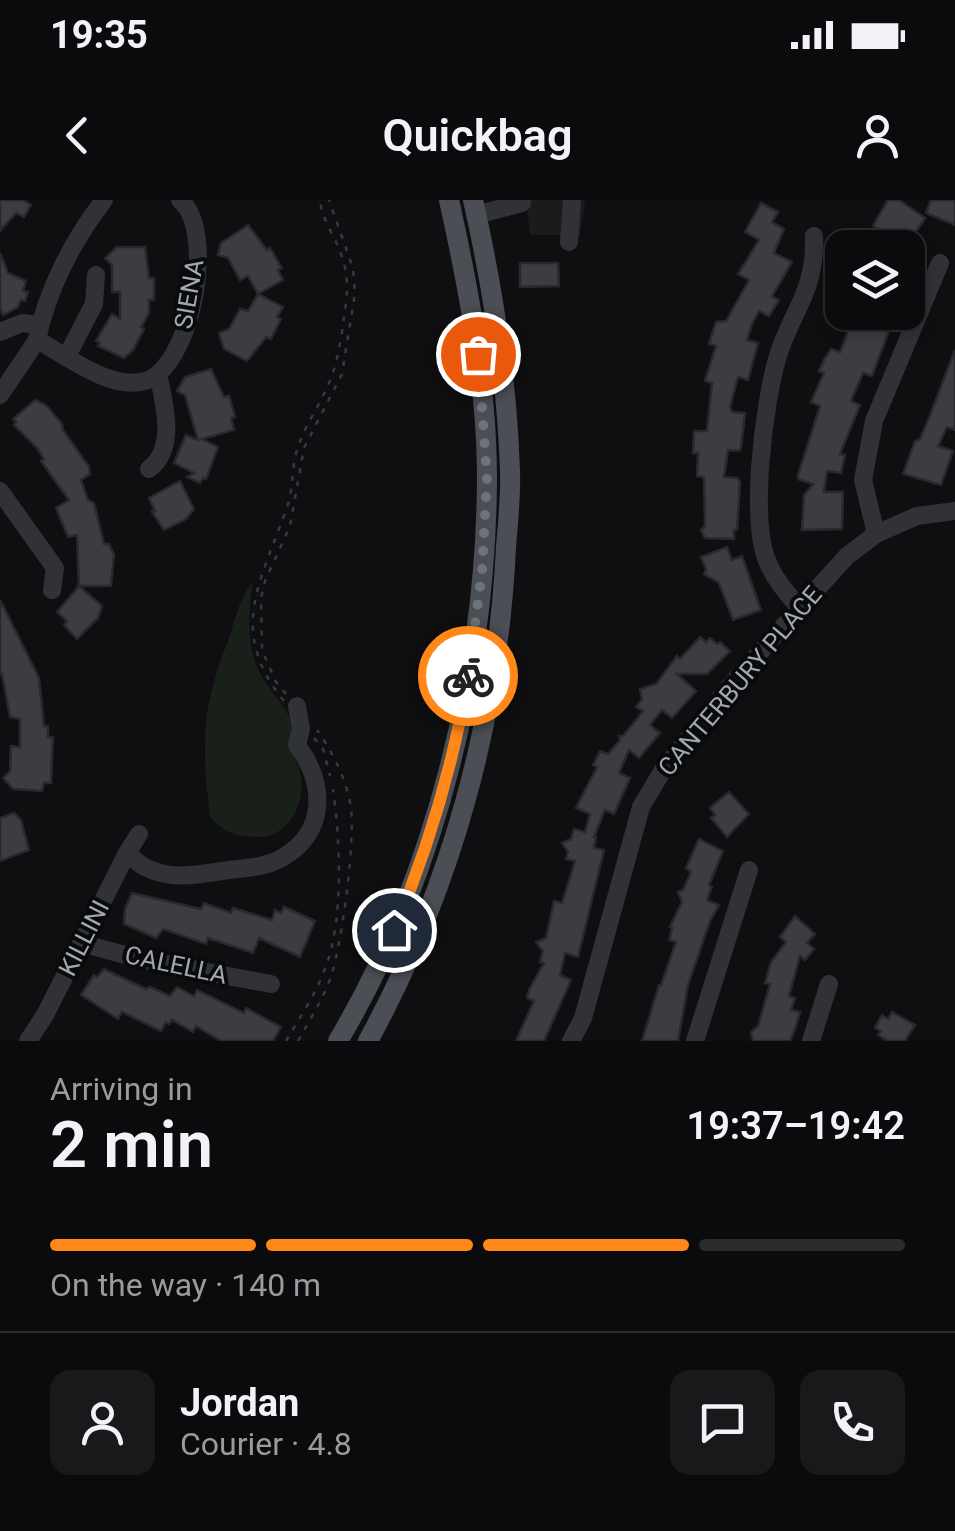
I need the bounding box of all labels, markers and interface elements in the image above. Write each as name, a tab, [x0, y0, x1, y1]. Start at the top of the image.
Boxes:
text: 19:35	[50, 13, 148, 57]
icon: back	[50, 108, 105, 163]
icon: person	[850, 108, 905, 163]
text: Quickbag	[382, 109, 573, 162]
map controls	[825, 230, 925, 330]
button: layers	[825, 230, 925, 330]
street label: SIENA	[169, 257, 209, 331]
pin	[436, 312, 521, 397]
icon: bag	[451, 327, 506, 382]
street label: CANTERBURY PLACE	[652, 580, 828, 782]
courier	[418, 626, 518, 726]
icon: bike	[441, 649, 496, 704]
pin	[352, 888, 437, 973]
street label: KILLINI	[53, 895, 115, 981]
icon: home	[367, 903, 422, 958]
street label: CALELLA	[122, 940, 230, 990]
text: Arriving in	[50, 1070, 193, 1108]
text: 19:37–19:42	[686, 1104, 905, 1148]
text: 2 min	[50, 1107, 213, 1183]
text: On the way · 140 m	[50, 1266, 321, 1304]
button: person	[50, 1370, 155, 1475]
button: chat	[670, 1370, 775, 1475]
button: phone	[800, 1370, 905, 1475]
text: Jordan	[180, 1381, 299, 1425]
text: Courier · 4.8	[180, 1425, 352, 1463]

